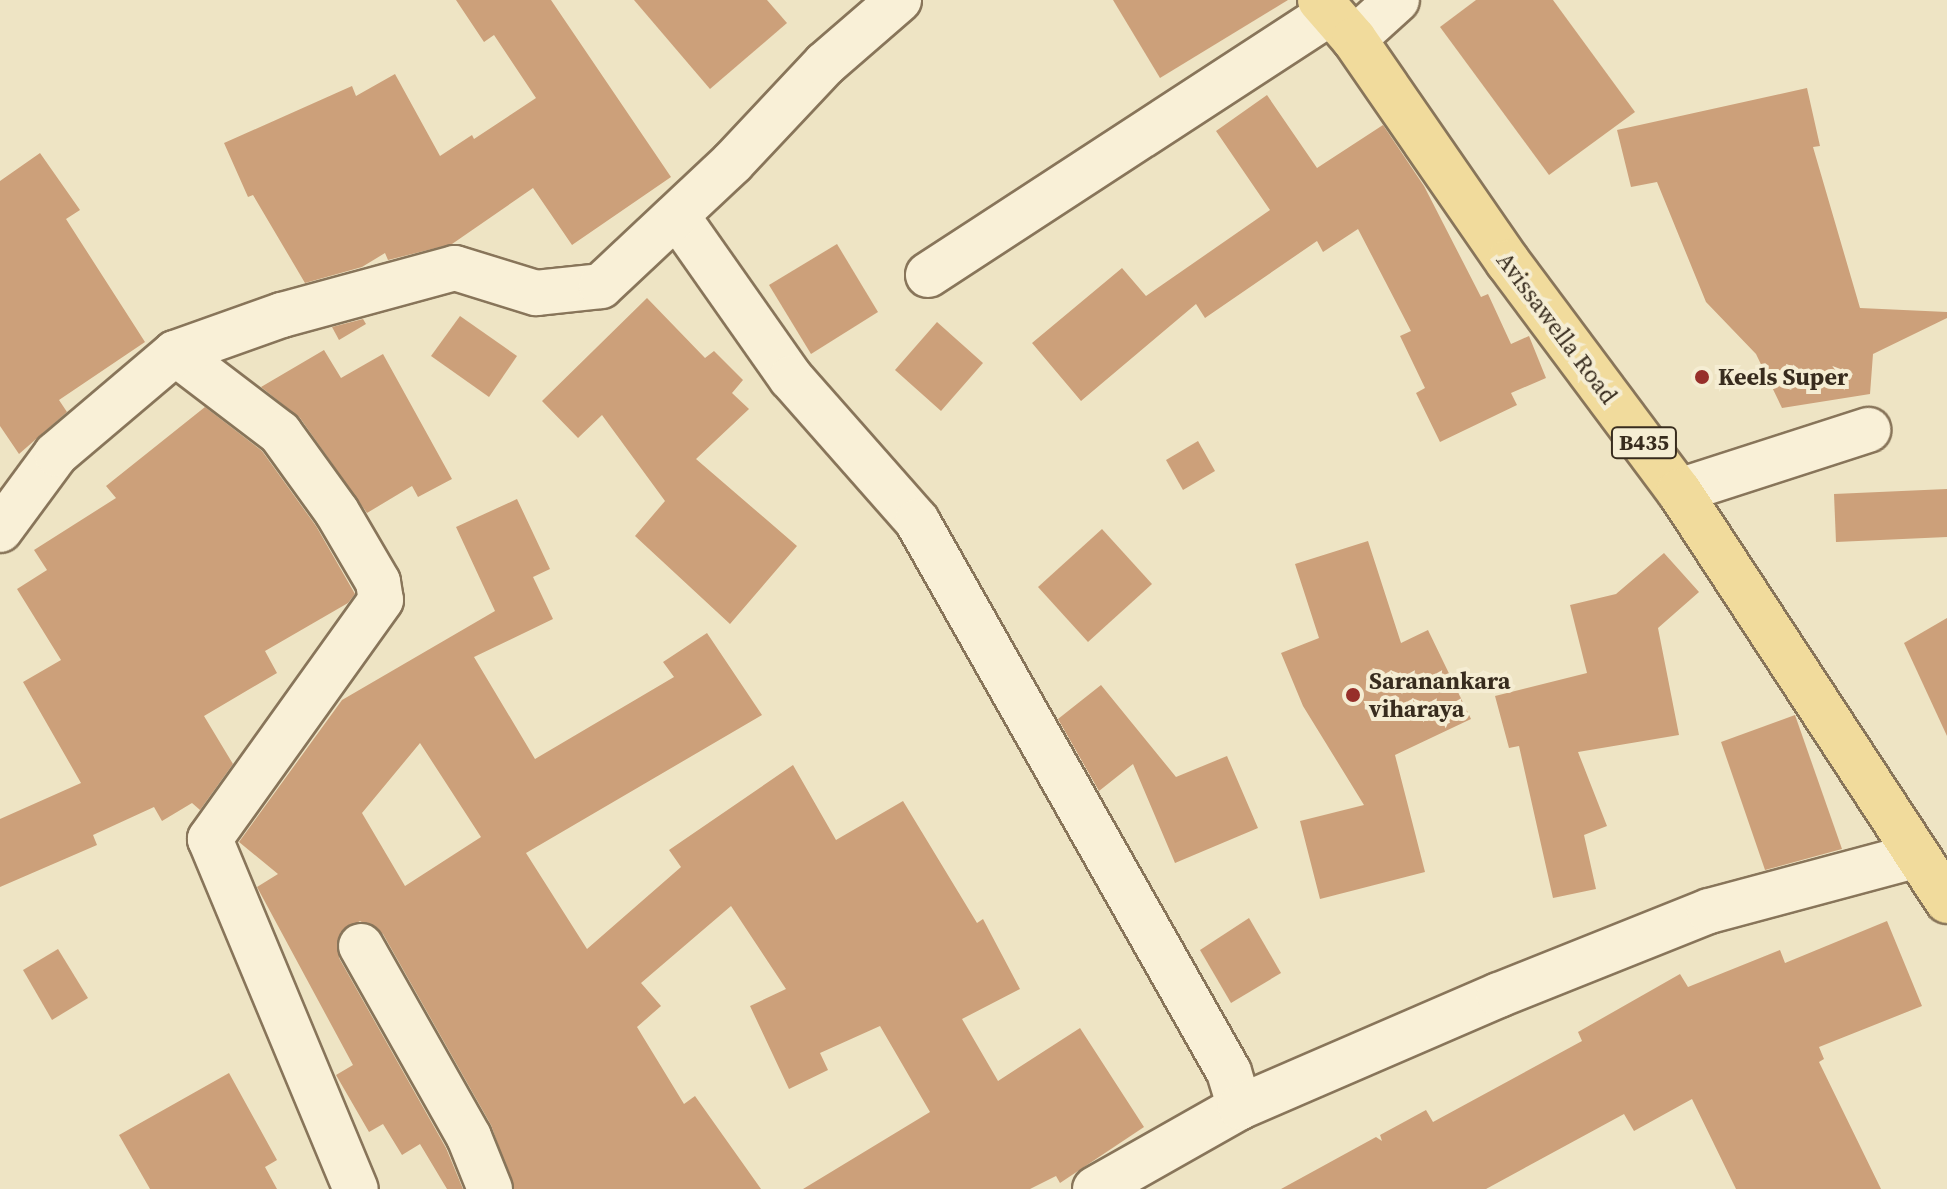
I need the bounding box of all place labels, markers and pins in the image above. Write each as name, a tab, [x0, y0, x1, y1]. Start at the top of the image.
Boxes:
place label: Keels Super	[1718, 363, 1848, 391]
marker: Keels Super	[1693, 368, 1711, 386]
place label: Saranankara viharaya	[1369, 667, 1510, 723]
marker: Saranankara viharaya	[1344, 686, 1362, 704]

